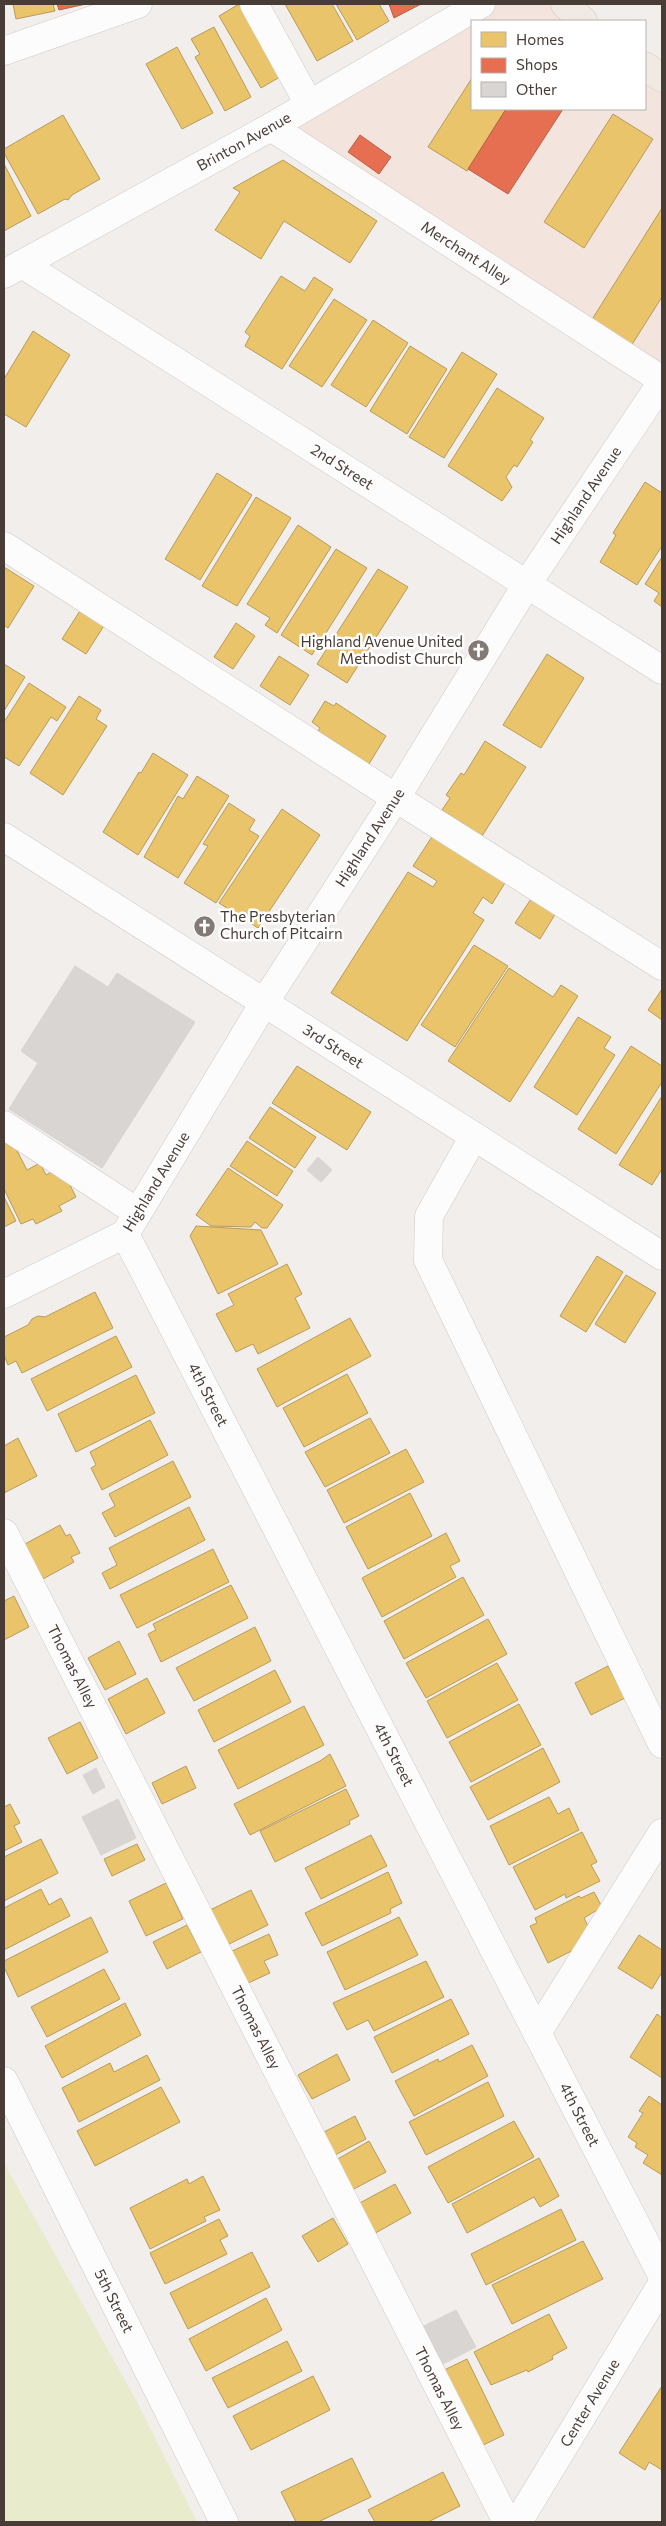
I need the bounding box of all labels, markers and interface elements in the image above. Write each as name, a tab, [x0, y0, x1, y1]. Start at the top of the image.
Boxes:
legend	[471, 20, 646, 110]
text: Homes	[516, 30, 564, 48]
text: Shops	[516, 55, 558, 73]
text: Other	[516, 80, 557, 98]
street label: Brinton Avenue	[193, 107, 294, 174]
street label: Merchant Alley	[418, 217, 515, 288]
street label: 2nd Street	[308, 440, 377, 493]
street label: Highland Avenue	[546, 442, 625, 547]
place label: Highland Avenue United Methodist Church	[300, 632, 463, 667]
church icon: Highland Avenue United Methodist Church	[467, 639, 491, 663]
street label: Highland Avenue	[331, 784, 408, 890]
place label: The Presbyterian Church of Pitcairn	[220, 907, 343, 942]
church icon: The Presbyterian Church of Pitcairn	[192, 914, 216, 938]
street label: 3rd Street	[300, 1020, 367, 1072]
street label: Highland Avenue	[119, 1128, 193, 1235]
street label: 4th Street	[185, 1360, 233, 1429]
street label: Thomas Alley	[44, 1621, 102, 1711]
street label: 4th Street	[371, 1720, 418, 1789]
street label: Thomas Alley	[228, 1982, 285, 2072]
street label: 4th Street	[556, 2079, 604, 2149]
street label: 5th Street	[91, 2266, 138, 2335]
street label: Thomas Alley	[411, 2343, 469, 2433]
street label: Center Avenue	[556, 2355, 623, 2450]

